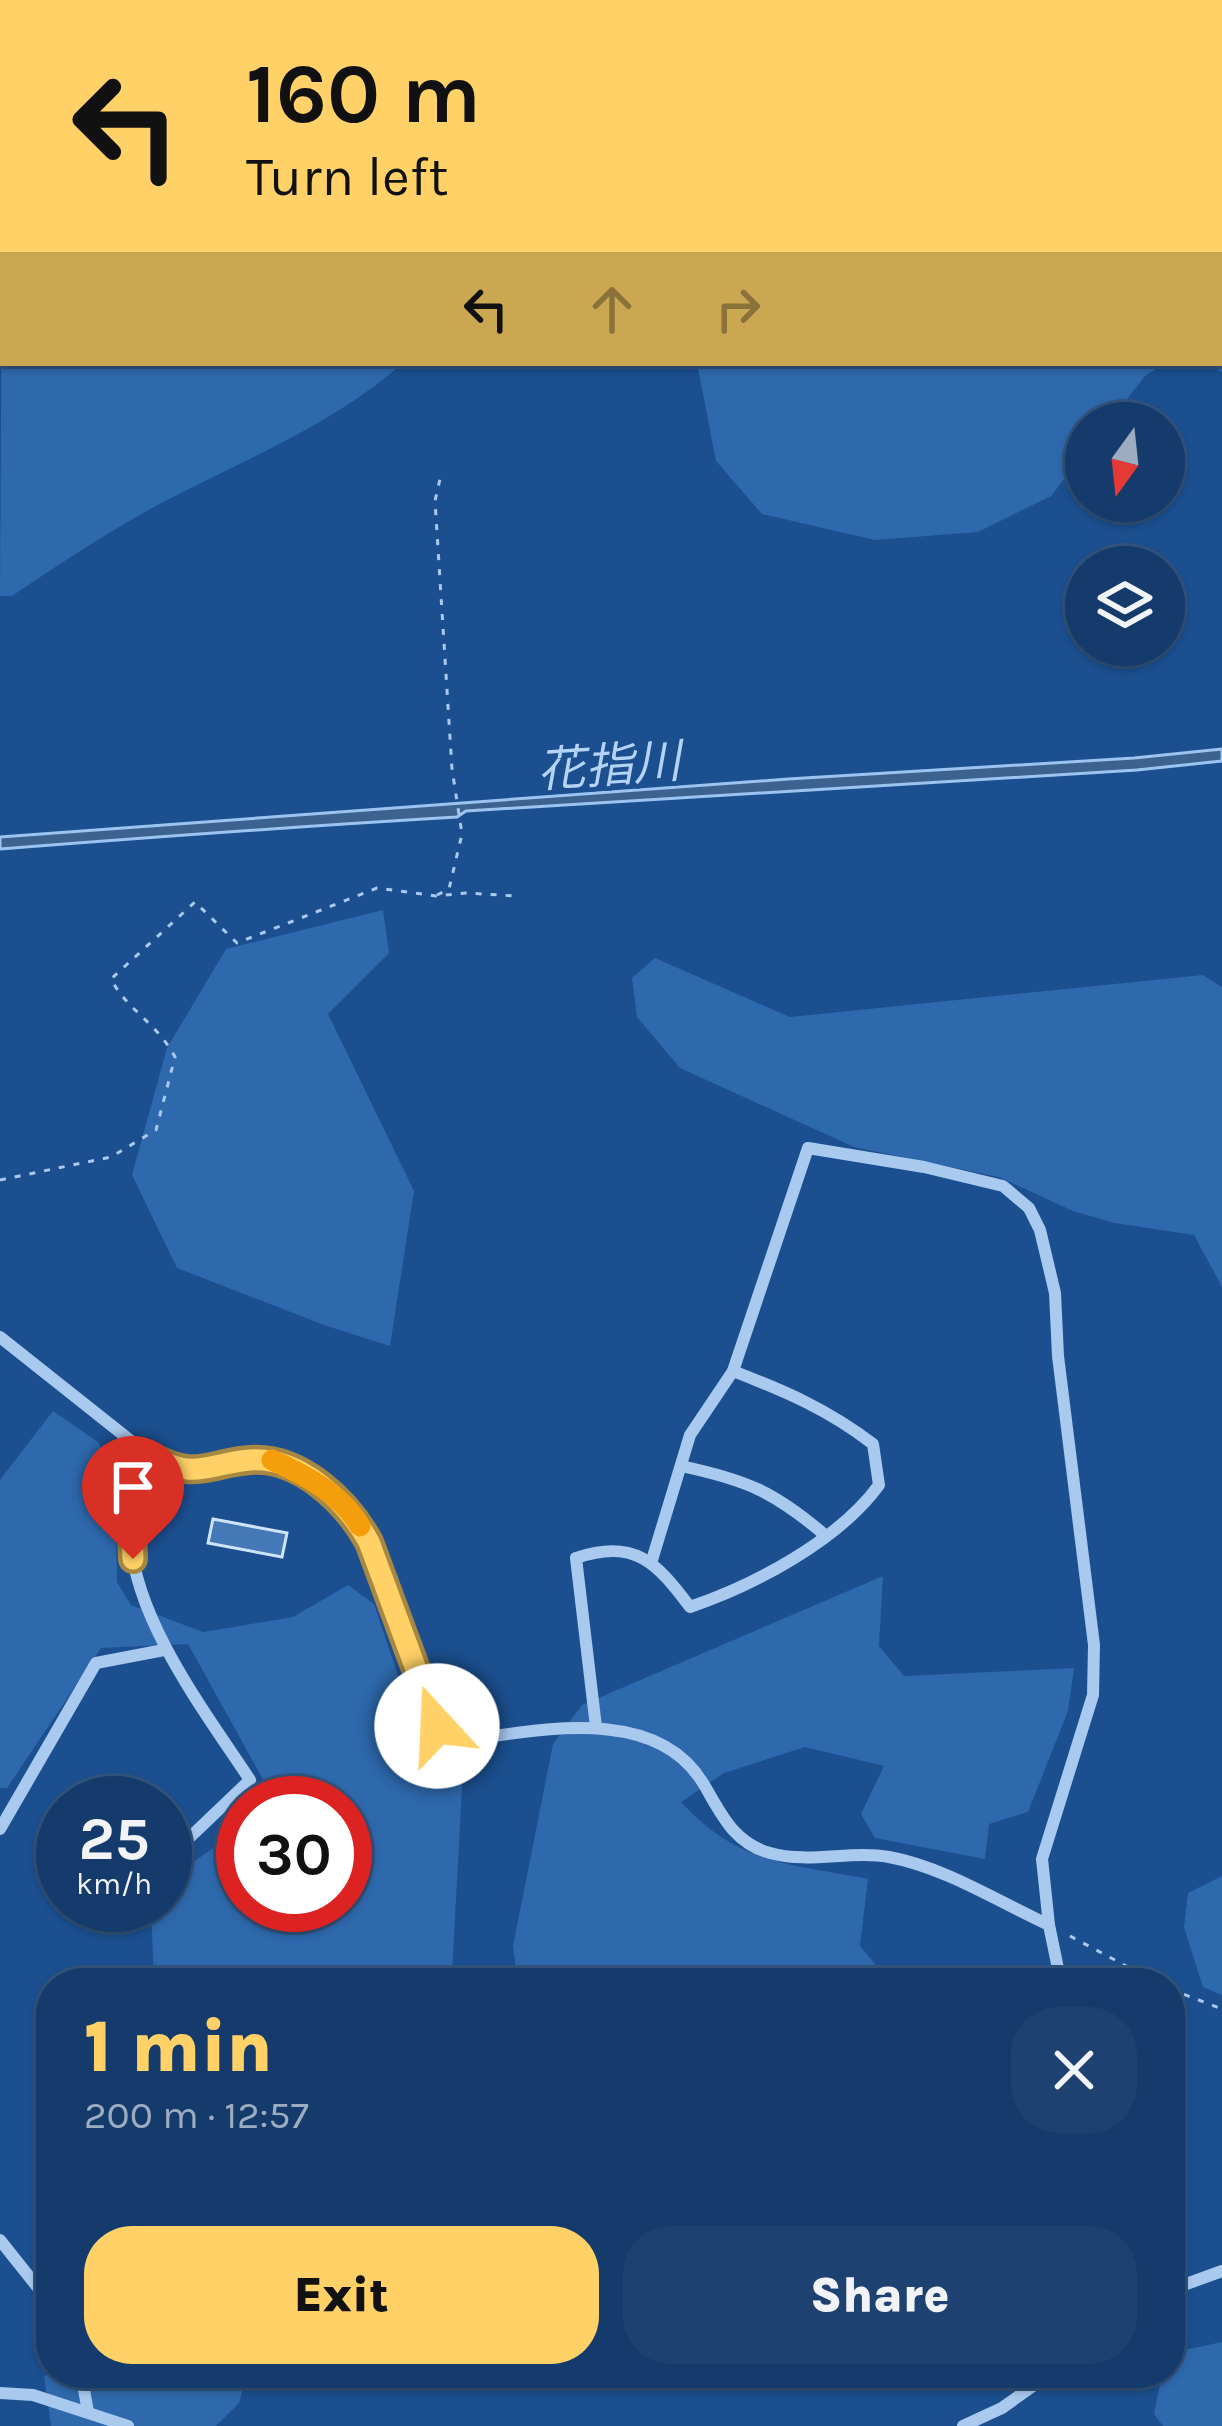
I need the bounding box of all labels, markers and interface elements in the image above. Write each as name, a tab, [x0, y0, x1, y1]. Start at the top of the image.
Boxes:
text: 160 m	[246, 45, 481, 143]
icon: left	[48, 48, 204, 204]
text: Turn left	[246, 145, 449, 209]
icon: left	[453, 276, 519, 342]
icon: ahead	[579, 276, 645, 342]
icon: right	[705, 276, 771, 342]
north arrow	[1065, 402, 1185, 522]
map controls	[1065, 402, 1185, 666]
button: layers	[1065, 546, 1185, 666]
water label: 花指川	[535, 733, 688, 799]
pin	[82, 1436, 184, 1559]
icon: arrive	[100, 1454, 166, 1520]
position arrow	[374, 1663, 500, 1789]
speed limit sign: 30	[216, 1776, 372, 1932]
text: 25	[78, 1804, 150, 1874]
text: km/h	[76, 1866, 152, 1902]
text: 1 min	[84, 2005, 273, 2089]
button: close	[1011, 2007, 1137, 2133]
text: 200 m · 12:57	[84, 2092, 309, 2138]
button: Exit	[84, 2226, 599, 2364]
button: Share	[623, 2226, 1137, 2364]

